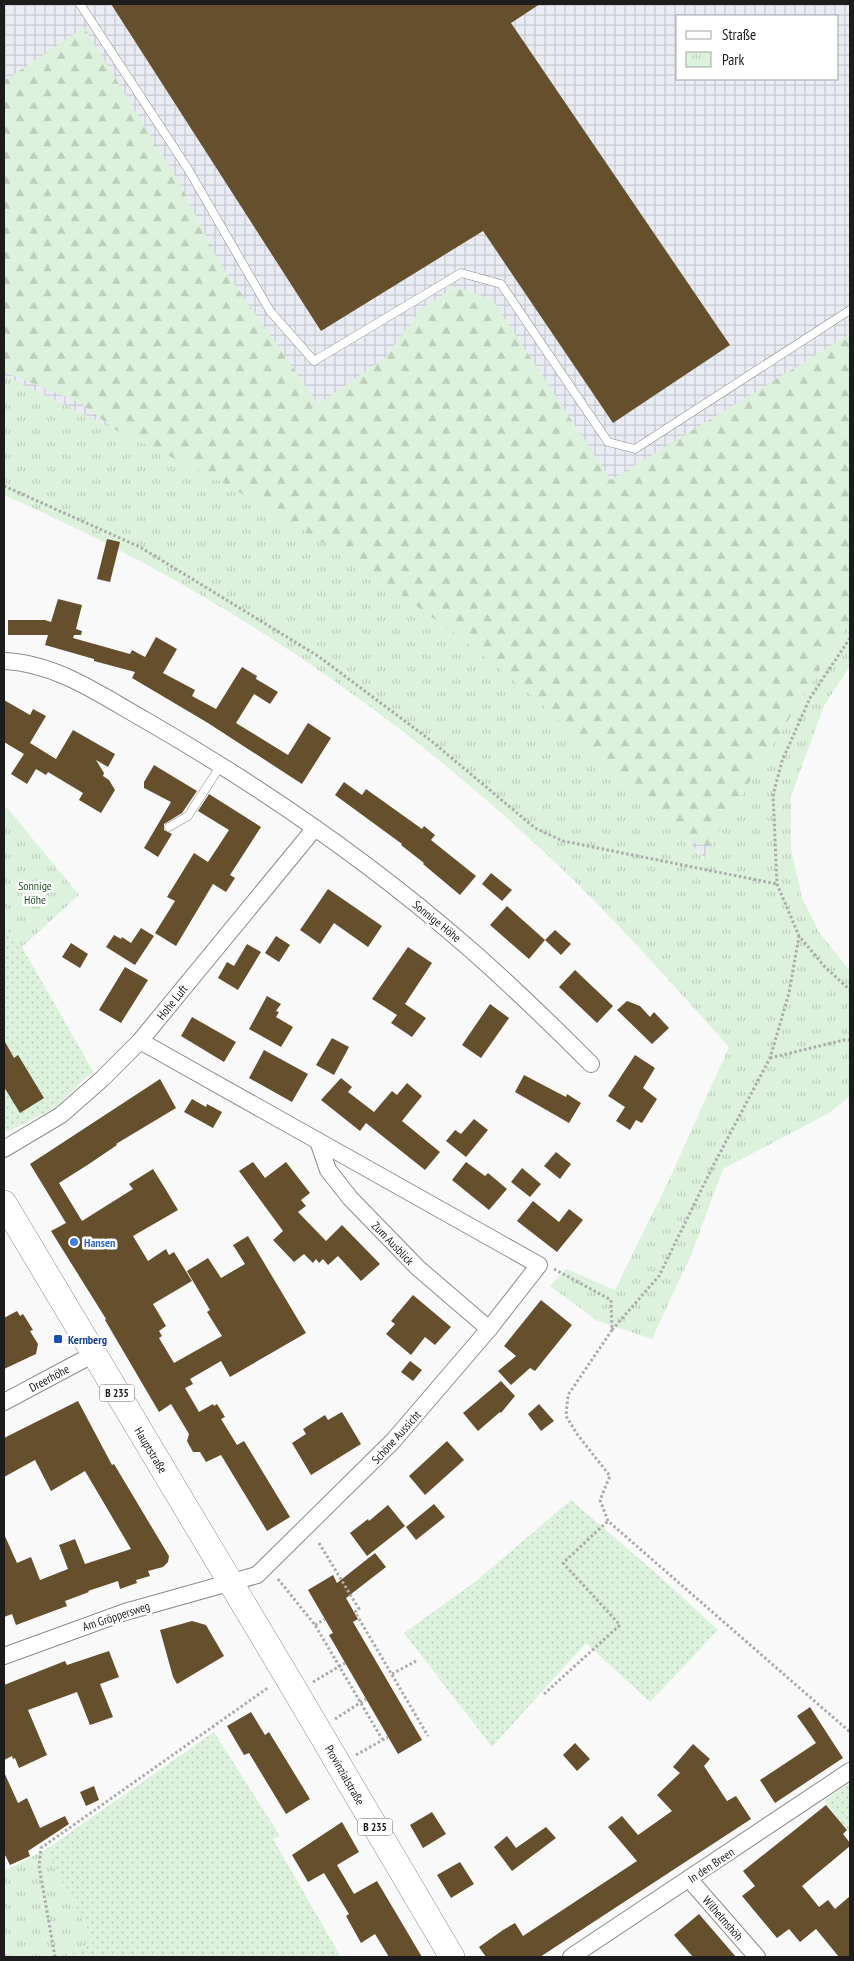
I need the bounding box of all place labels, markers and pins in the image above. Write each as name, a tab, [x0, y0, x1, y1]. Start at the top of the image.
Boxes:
place label: Hansen	[84, 1235, 115, 1250]
marker: Hansen	[68, 1236, 80, 1248]
place label: Kernberg	[68, 1332, 107, 1347]
marker: Kernberg	[52, 1333, 64, 1345]

